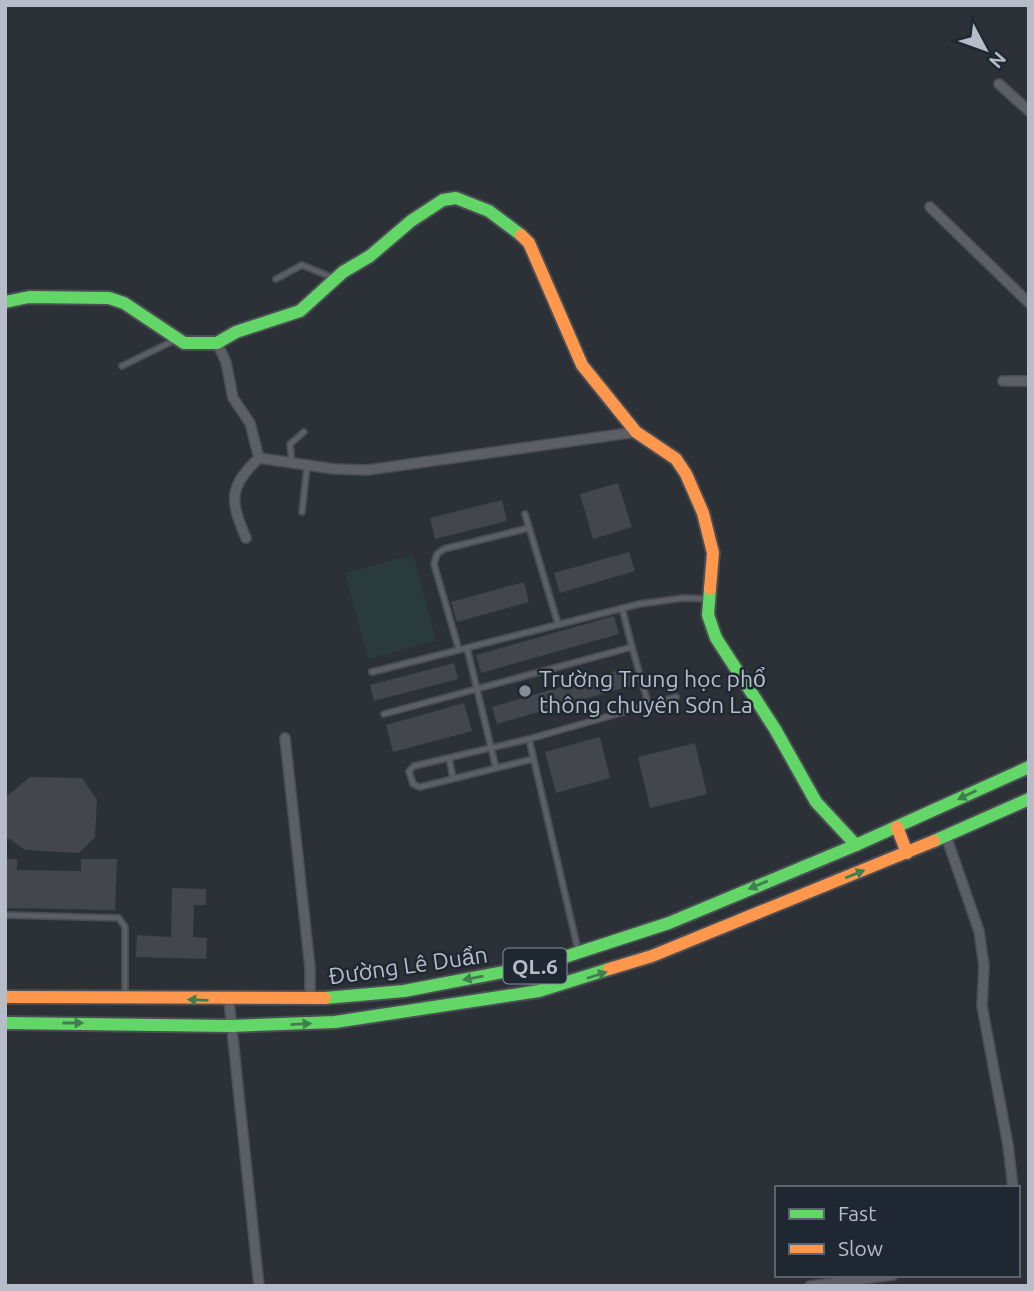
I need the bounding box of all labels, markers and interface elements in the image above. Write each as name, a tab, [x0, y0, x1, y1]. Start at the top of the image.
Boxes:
north arrow	[950, 14, 1020, 84]
text: N	[985, 48, 1011, 73]
place label: Trường Trung học phổ thông chuyên Sơn La	[539, 666, 766, 717]
marker: Trường Trung học phổ thông chuyên Sơn La	[517, 683, 533, 699]
one-way arrow	[957, 790, 977, 801]
one-way arrow	[844, 869, 865, 880]
one-way arrow	[748, 879, 768, 891]
street label: Đường Lê Duẩn	[327, 941, 489, 989]
road number: QL.6	[504, 948, 566, 984]
one-way arrow	[587, 969, 608, 980]
one-way arrow	[462, 973, 484, 984]
one-way arrow	[186, 994, 208, 1005]
one-way arrow	[63, 1017, 85, 1029]
one-way arrow	[290, 1018, 312, 1029]
legend	[775, 1186, 1020, 1277]
text: Fast	[838, 1201, 876, 1225]
text: Slow	[838, 1236, 883, 1260]

